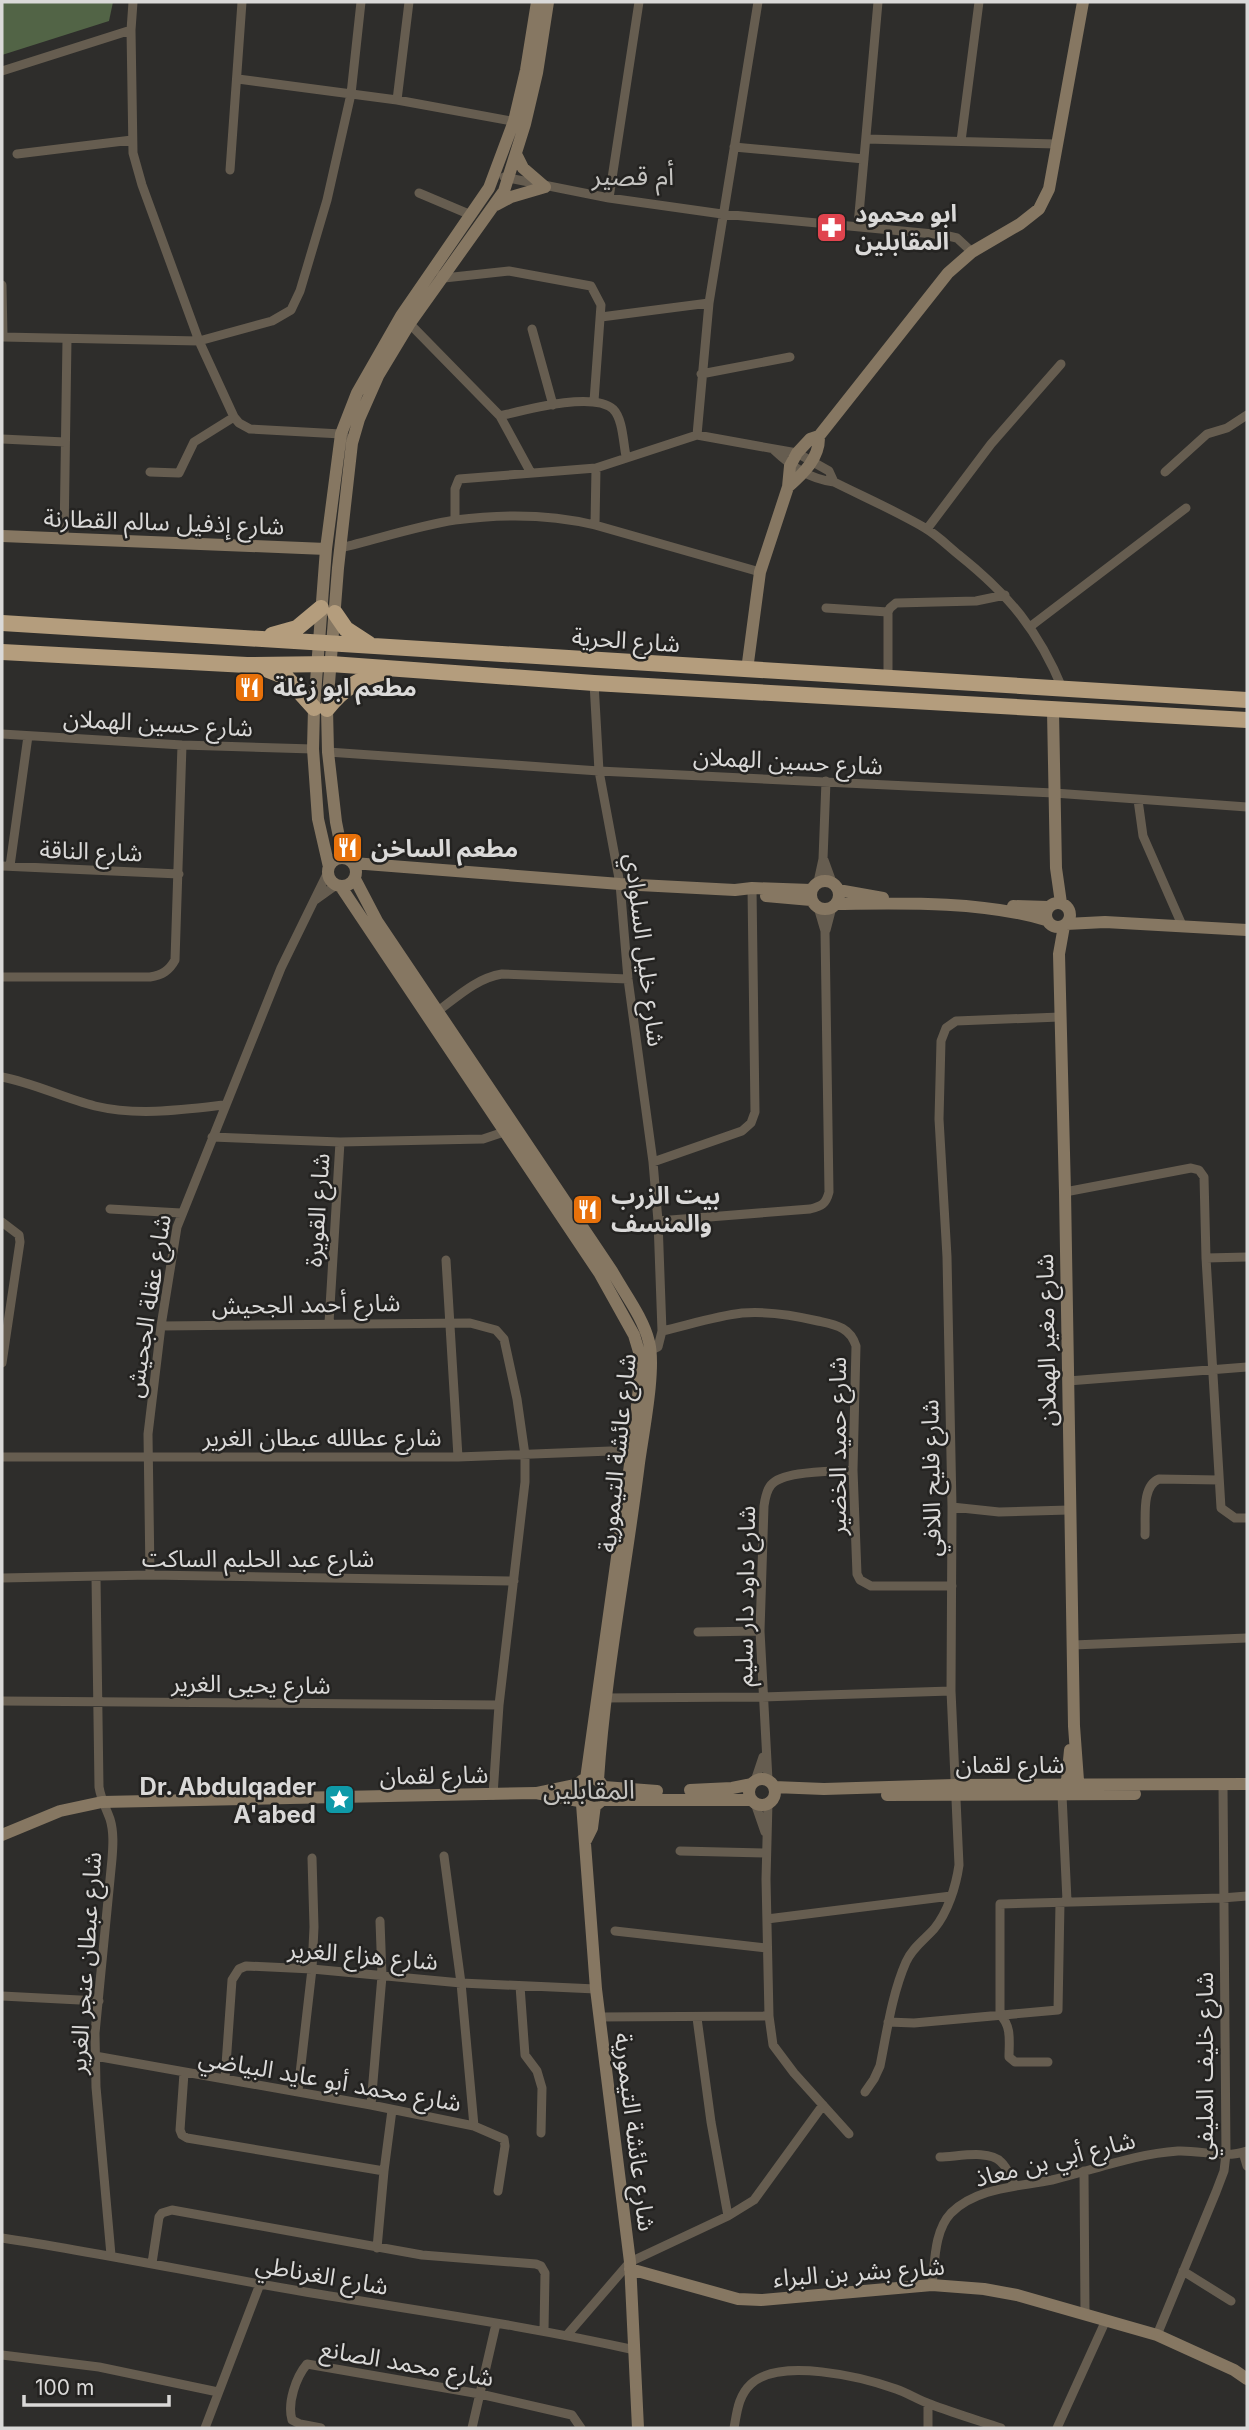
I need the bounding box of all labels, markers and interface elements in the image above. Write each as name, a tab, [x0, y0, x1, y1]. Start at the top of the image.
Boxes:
district label: أم قصير	[591, 159, 674, 196]
place label: ابو محمود المقابلين	[855, 199, 957, 256]
pharmacy icon: ابو محمود المقابلين	[815, 210, 849, 244]
street label: شارع إذفيل سالم القطارنة	[43, 503, 285, 544]
street label: شارع الحرية	[571, 622, 681, 661]
restaurant icon: مطعم ابو زغلة	[233, 670, 267, 704]
place label: مطعم ابو زغلة	[273, 673, 417, 705]
street label: شارع حسين الهملان	[62, 704, 254, 745]
street label: شارع حسين الهملان	[692, 742, 884, 783]
restaurant icon: مطعم الساخن	[331, 831, 365, 865]
place label: مطعم الساخن	[371, 834, 518, 866]
street label: شارع الناقة	[39, 835, 143, 870]
street label: شارع خليل السلوادي	[614, 852, 671, 1049]
street label: شارع القويرة	[299, 1152, 338, 1268]
place label: بيت الزرب والمنسف	[611, 1181, 720, 1238]
restaurant icon: بيت الزرب والمنسف	[571, 1192, 605, 1226]
street label: شارع عقلة الجحيش	[119, 1212, 180, 1400]
street label: شارع مغير الهملان	[1030, 1253, 1065, 1427]
street label: شارع أحمد الجحيش	[211, 1287, 401, 1323]
street label: شارع عائشة التيمورية	[592, 1352, 645, 1554]
street label: شارع حميد الخضير	[823, 1357, 855, 1536]
street label: شارع فليح اللافي	[915, 1399, 951, 1557]
street label: شارع عطالله عبطان الغرير	[202, 1423, 441, 1455]
street label: شارع داود دار سليم	[729, 1505, 764, 1687]
street label: شارع عبد الحليم الساكت	[142, 1544, 374, 1576]
street label: شارع يحيى الغرير	[170, 1668, 331, 1703]
street label: شارع لقمان	[956, 1750, 1064, 1782]
street label: شارع لقمان	[379, 1760, 489, 1793]
place label: Dr. Abdulqader A'abed	[140, 1772, 316, 1829]
district label: المقابلين	[543, 1774, 635, 1805]
place icon: Dr. Abdulqader A'abed	[322, 1783, 356, 1817]
street label: شارع عبطان عنجر الغرير	[63, 1851, 110, 2076]
street label: شارع هزاع الغرير	[285, 1934, 439, 1979]
street label: شارع خليف المليفي	[1190, 1972, 1223, 2160]
street label: شارع عائشة التيمورية	[605, 2031, 662, 2233]
street label: شارع محمد أبو عايد البياضي	[196, 2042, 464, 2122]
street label: شارع أبي بن معاذ	[972, 2124, 1139, 2197]
street label: شارع الغرناطي	[253, 2249, 391, 2305]
street label: شارع بشر بن البراء	[772, 2252, 946, 2295]
street label: شارع محمد الصانع	[317, 2333, 496, 2395]
scale bar	[24, 2364, 170, 2408]
text: 100 m	[35, 2375, 94, 2400]

